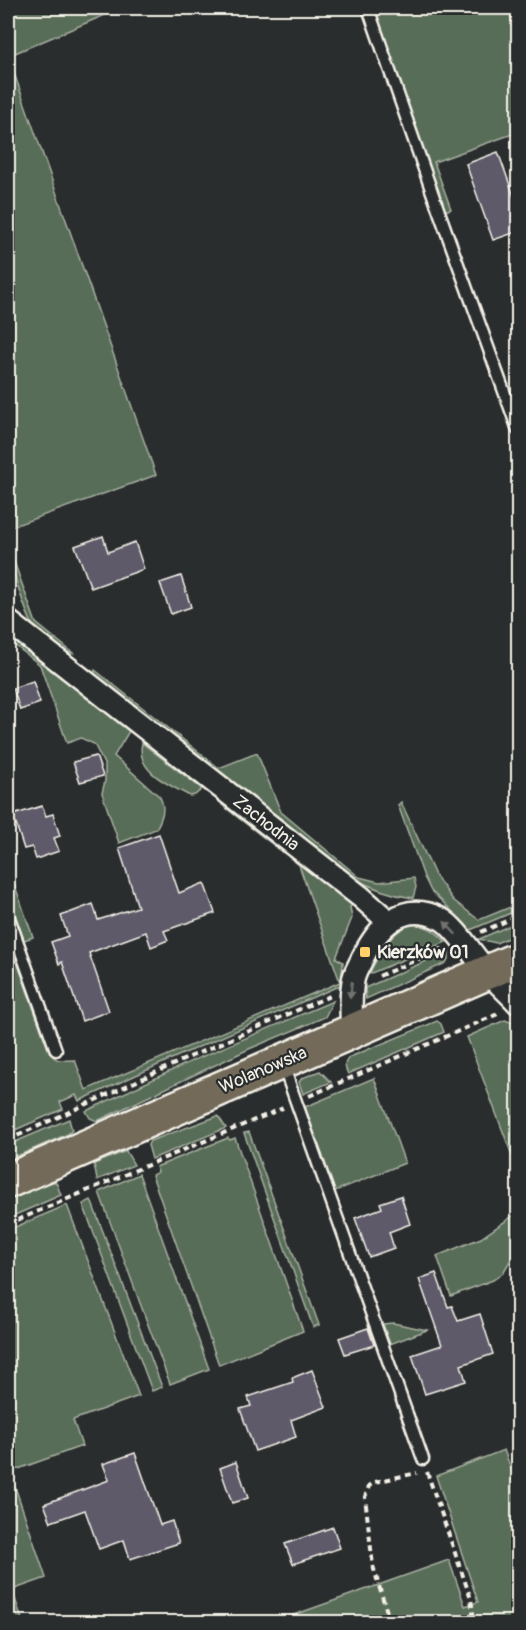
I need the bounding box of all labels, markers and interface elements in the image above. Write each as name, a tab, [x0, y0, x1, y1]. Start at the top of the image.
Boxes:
street label: Zachodnia	[228, 790, 304, 856]
one-way arrow	[443, 920, 457, 935]
place label: Kierzków 01	[377, 941, 468, 964]
marker: Kierzków 01	[358, 945, 372, 959]
one-way arrow	[347, 981, 356, 1000]
street label: Wolanowska	[216, 1041, 310, 1099]

